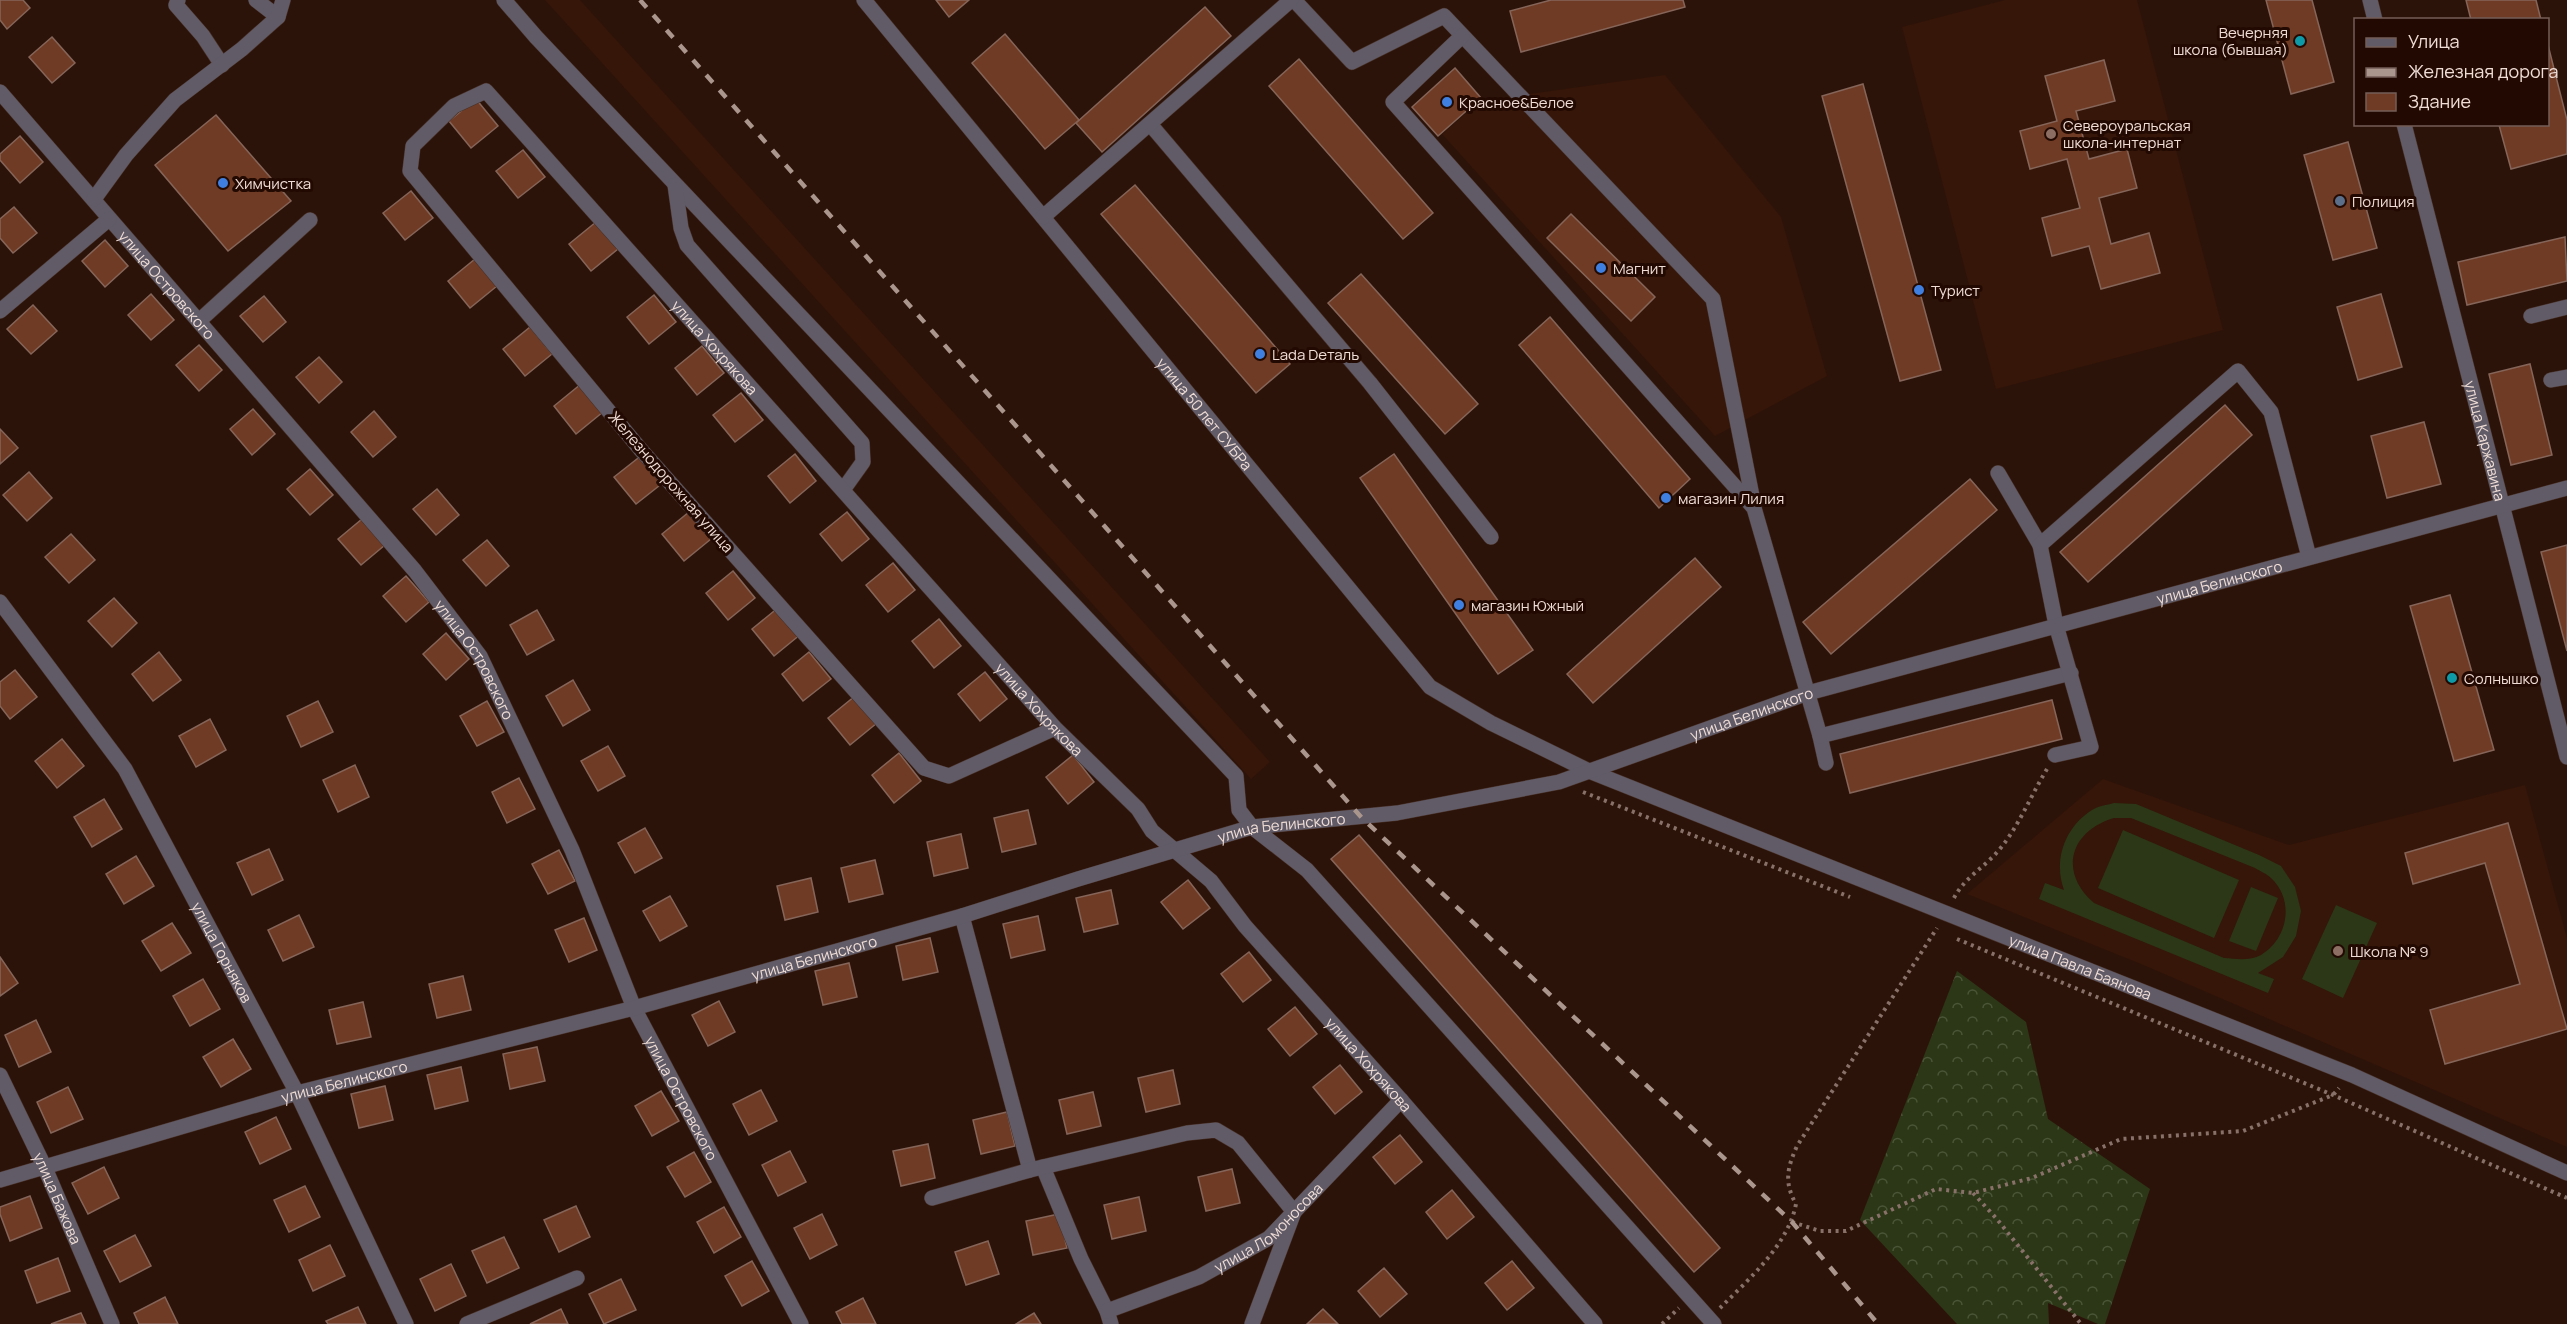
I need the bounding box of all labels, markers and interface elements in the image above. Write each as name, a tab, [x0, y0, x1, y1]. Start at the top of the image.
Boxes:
legend	[2354, 18, 2549, 126]
place label: Вечерняя школа (бывшая)	[2173, 22, 2288, 60]
text: Улица	[2408, 29, 2460, 53]
marker: Вечерняя школа (бывшая)	[2293, 34, 2307, 48]
text: Железная дорога	[2408, 59, 2559, 83]
text: Здание	[2408, 89, 2471, 113]
place label: Красное&Белое	[1459, 92, 1574, 113]
marker: Красное&Белое	[1440, 95, 1454, 109]
place label: Североуральская школа-интернат	[2063, 115, 2191, 153]
marker: Североуральская школа-интернат	[2044, 127, 2058, 141]
place label: Химчистка	[235, 173, 311, 194]
marker: Химчистка	[216, 176, 230, 190]
place label: Полиция	[2352, 191, 2415, 212]
marker: Полиция	[2333, 194, 2347, 208]
street label: улица Островского	[114, 226, 220, 344]
place label: Магнит	[1613, 258, 1666, 279]
marker: Магнит	[1594, 261, 1608, 275]
place label: Турист	[1931, 280, 1980, 301]
marker: Турист	[1912, 283, 1926, 297]
street label: улица Хохрякова	[667, 295, 763, 399]
place label: Lada Dеталь	[1272, 344, 1359, 365]
marker: Lada Dеталь	[1253, 347, 1267, 361]
street label: улица 50 лет СУБРа	[1152, 353, 1258, 475]
street label: улица Каржавина	[2460, 378, 2511, 503]
street label: Железнодорожная улица	[604, 407, 738, 557]
place label: магазин Лилия	[1678, 488, 1784, 509]
marker: магазин Лилия	[1659, 491, 1673, 505]
street label: улица Белинского	[2154, 555, 2285, 609]
street label: улица Островского	[430, 595, 519, 723]
place label: магазин Южный	[1471, 595, 1584, 616]
marker: магазин Южный	[1452, 598, 1466, 612]
street label: улица Хохрякова	[991, 658, 1088, 761]
place label: Солнышко	[2464, 668, 2539, 689]
marker: Солнышко	[2445, 671, 2459, 685]
street label: улица Белинского	[1687, 682, 1815, 745]
street label: улица Белинского	[1215, 808, 1346, 847]
street label: улица Горняков	[187, 898, 258, 1006]
street label: улица Павла Баянова	[2006, 929, 2155, 1005]
street label: улица Белинского	[749, 930, 879, 985]
place label: Школа № 9	[2350, 941, 2429, 962]
marker: Школа № 9	[2331, 944, 2345, 958]
street label: улица Хохрякова	[1321, 1012, 1417, 1116]
street label: улица Островского	[640, 1032, 723, 1164]
street label: улица Белинского	[278, 1055, 410, 1108]
street label: улица Бажова	[28, 1149, 87, 1247]
street label: улица Ломоносова	[1210, 1178, 1327, 1277]

